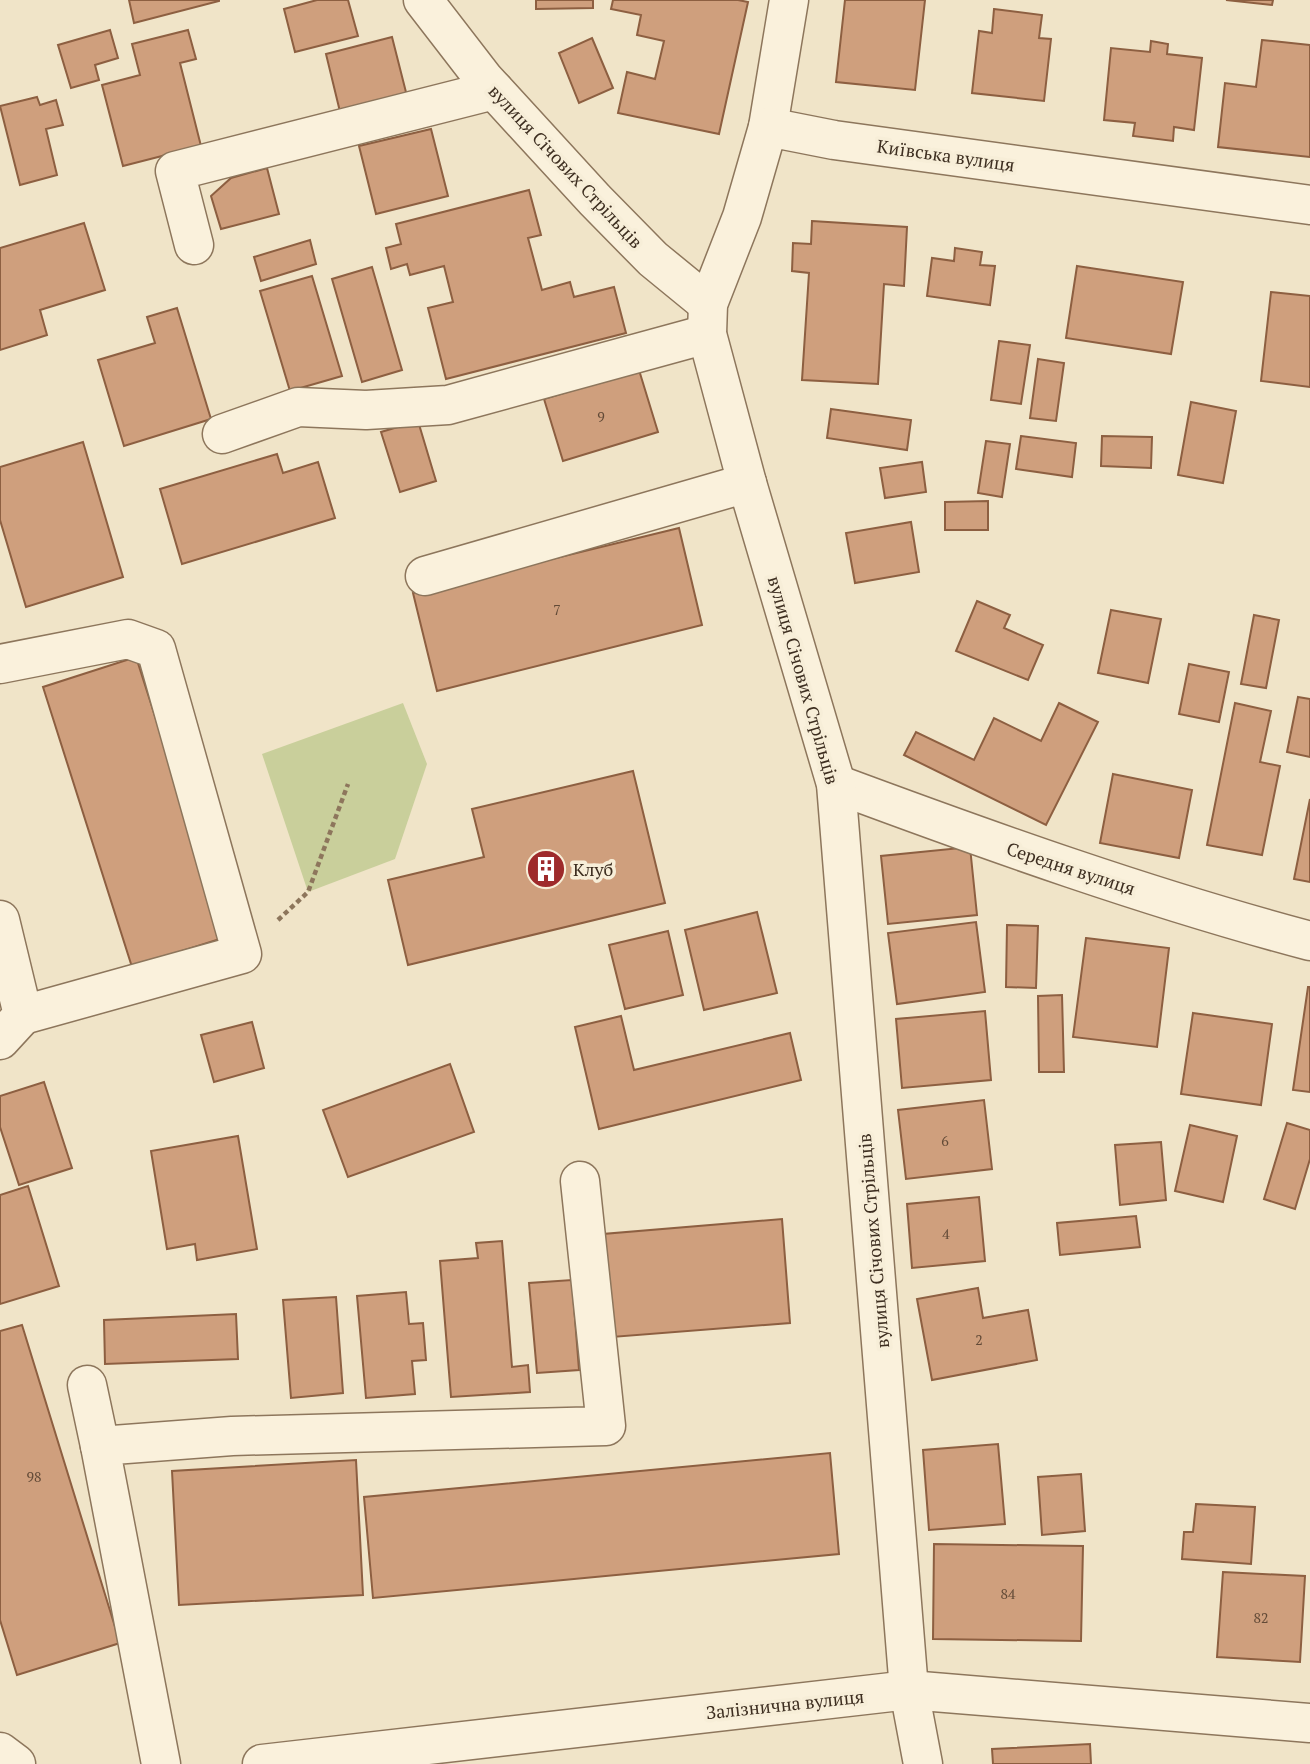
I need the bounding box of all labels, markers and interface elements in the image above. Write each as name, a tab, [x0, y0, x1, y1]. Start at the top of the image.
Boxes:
street label: вулиця Січових Стрільців	[484, 79, 648, 253]
street label: Київська вулиця	[876, 133, 1016, 177]
house number: 9	[597, 407, 605, 426]
street label: вулиця Січових Стрільців	[763, 573, 845, 787]
house number: 7	[553, 600, 561, 619]
street label: Середня вулиця	[1004, 836, 1138, 900]
building icon: Клуб	[525, 848, 567, 890]
place label: Клуб	[573, 857, 613, 881]
house number: 6	[941, 1131, 949, 1150]
street label: вулиця Січових Стрільців	[852, 1133, 894, 1349]
house number: 4	[942, 1224, 950, 1243]
house number: 2	[975, 1330, 983, 1349]
house number: 98	[27, 1467, 41, 1486]
house number: 84	[1001, 1584, 1016, 1603]
house number: 82	[1254, 1608, 1268, 1627]
street label: Залізнична вулиця	[705, 1684, 865, 1724]

